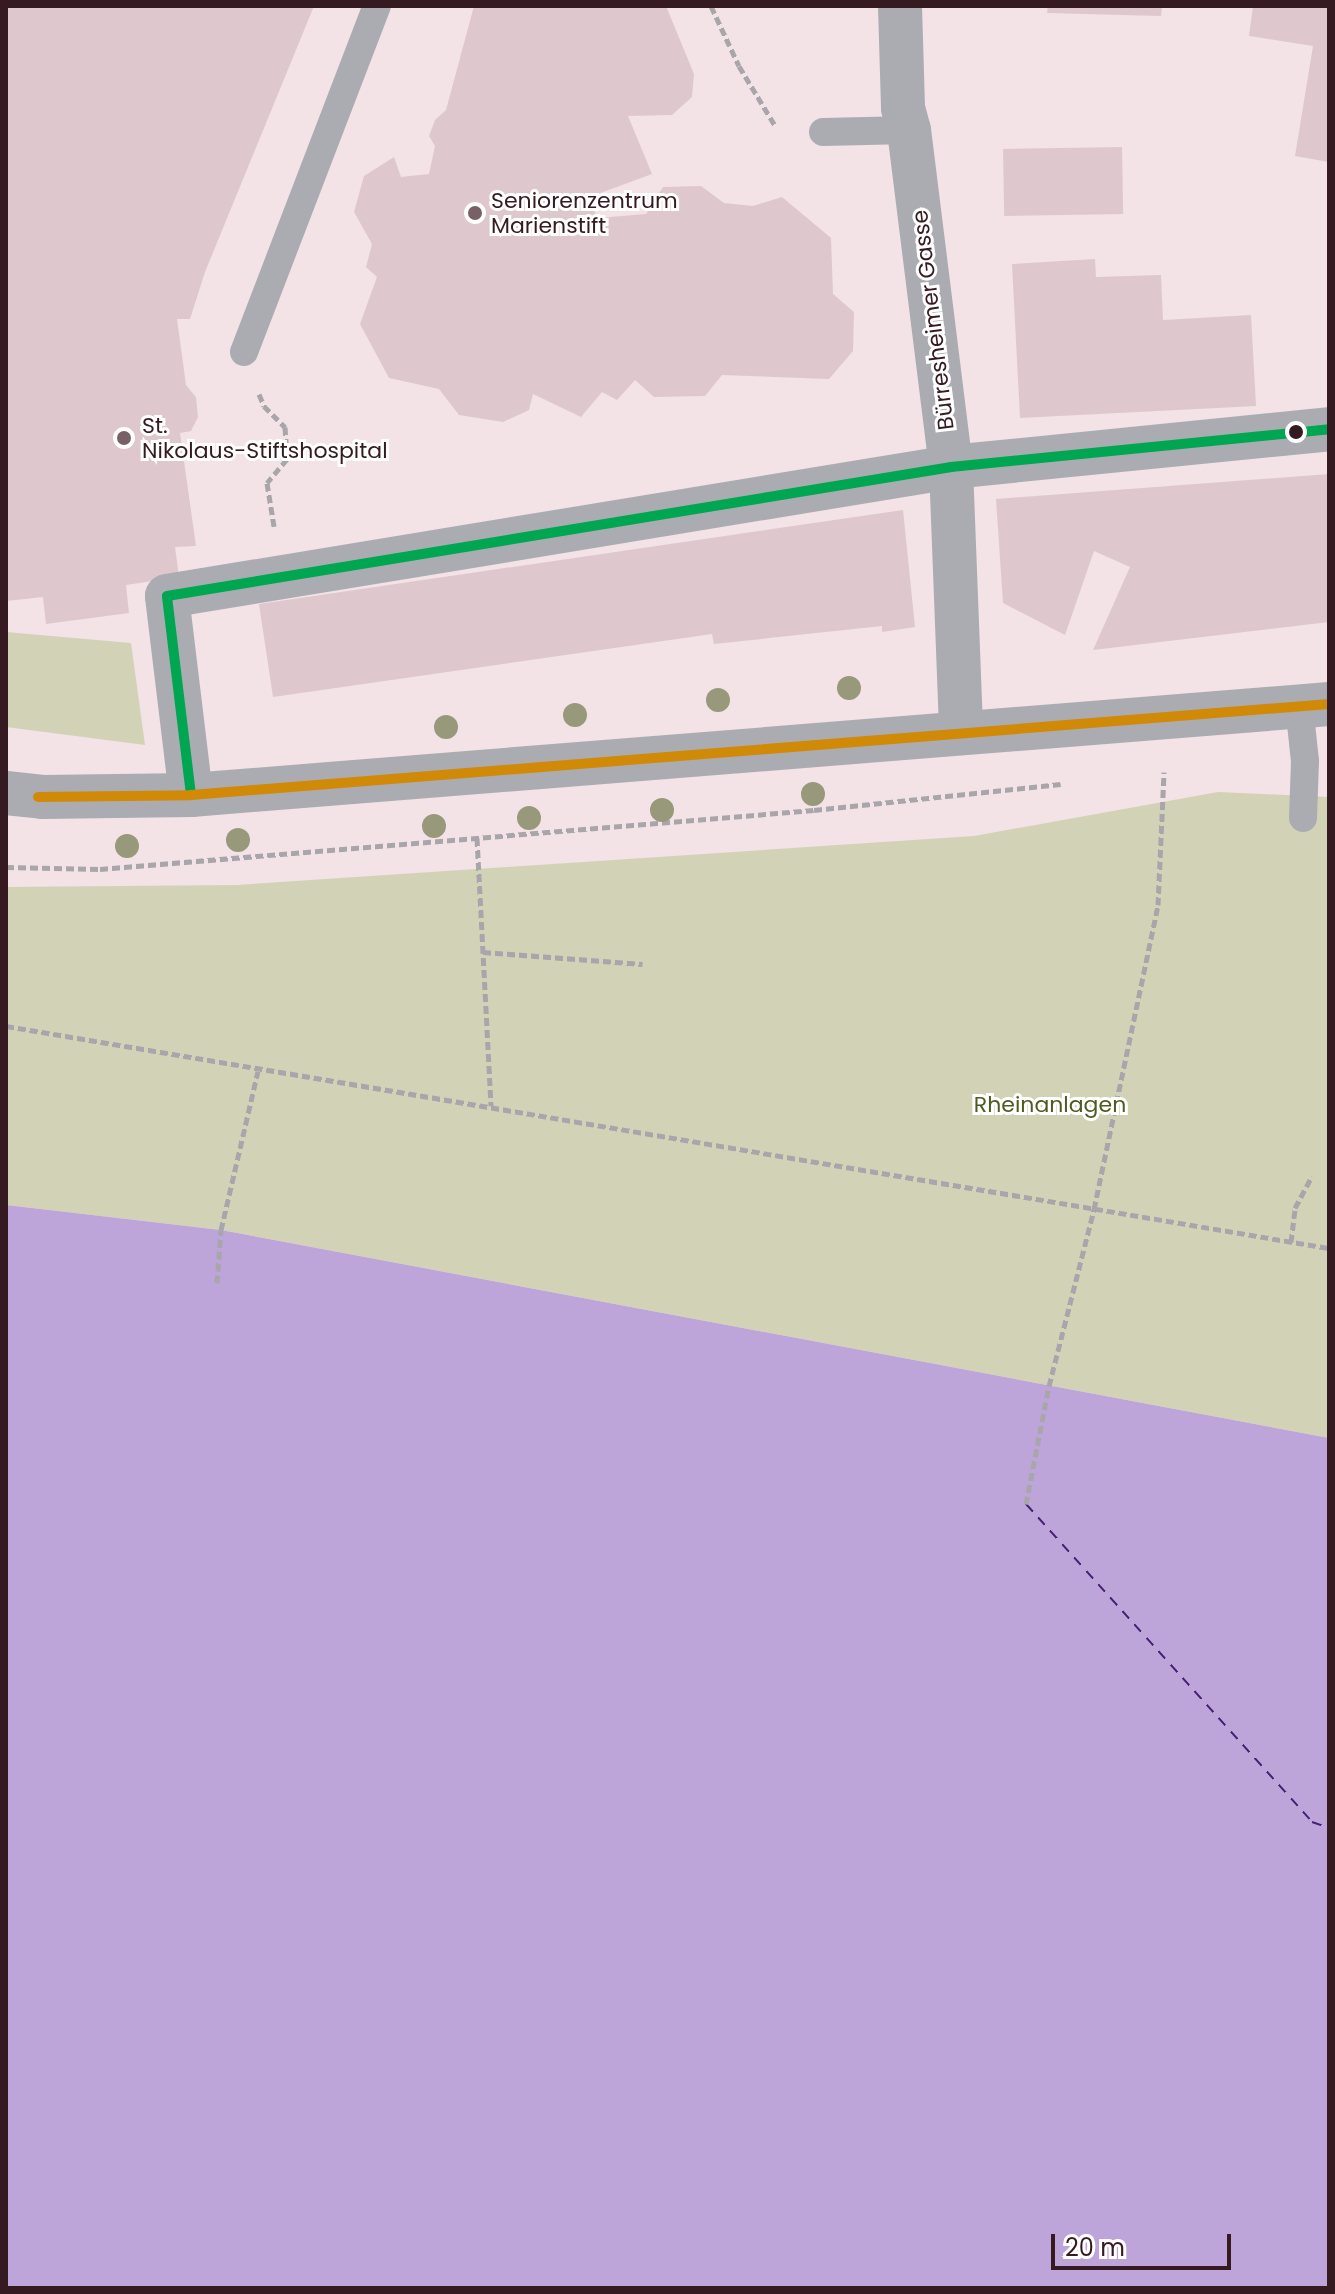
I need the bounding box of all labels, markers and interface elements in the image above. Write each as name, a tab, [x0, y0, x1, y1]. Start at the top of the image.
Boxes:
place label: Seniorenzentrum Marienstift	[491, 187, 678, 238]
marker: Seniorenzentrum Marienstift	[466, 204, 484, 222]
street label: Bürresheimer Gasse	[906, 209, 960, 431]
place label: St. Nikolaus-Stiftshospital	[142, 412, 388, 464]
unlabelled marker	[1288, 424, 1304, 440]
marker: St. Nikolaus-Stiftshospital	[113, 427, 135, 449]
park label: Rheinanlagen	[974, 1092, 1126, 1118]
scale bar	[1055, 2218, 1235, 2268]
text: 20 m	[1065, 2231, 1125, 2264]

